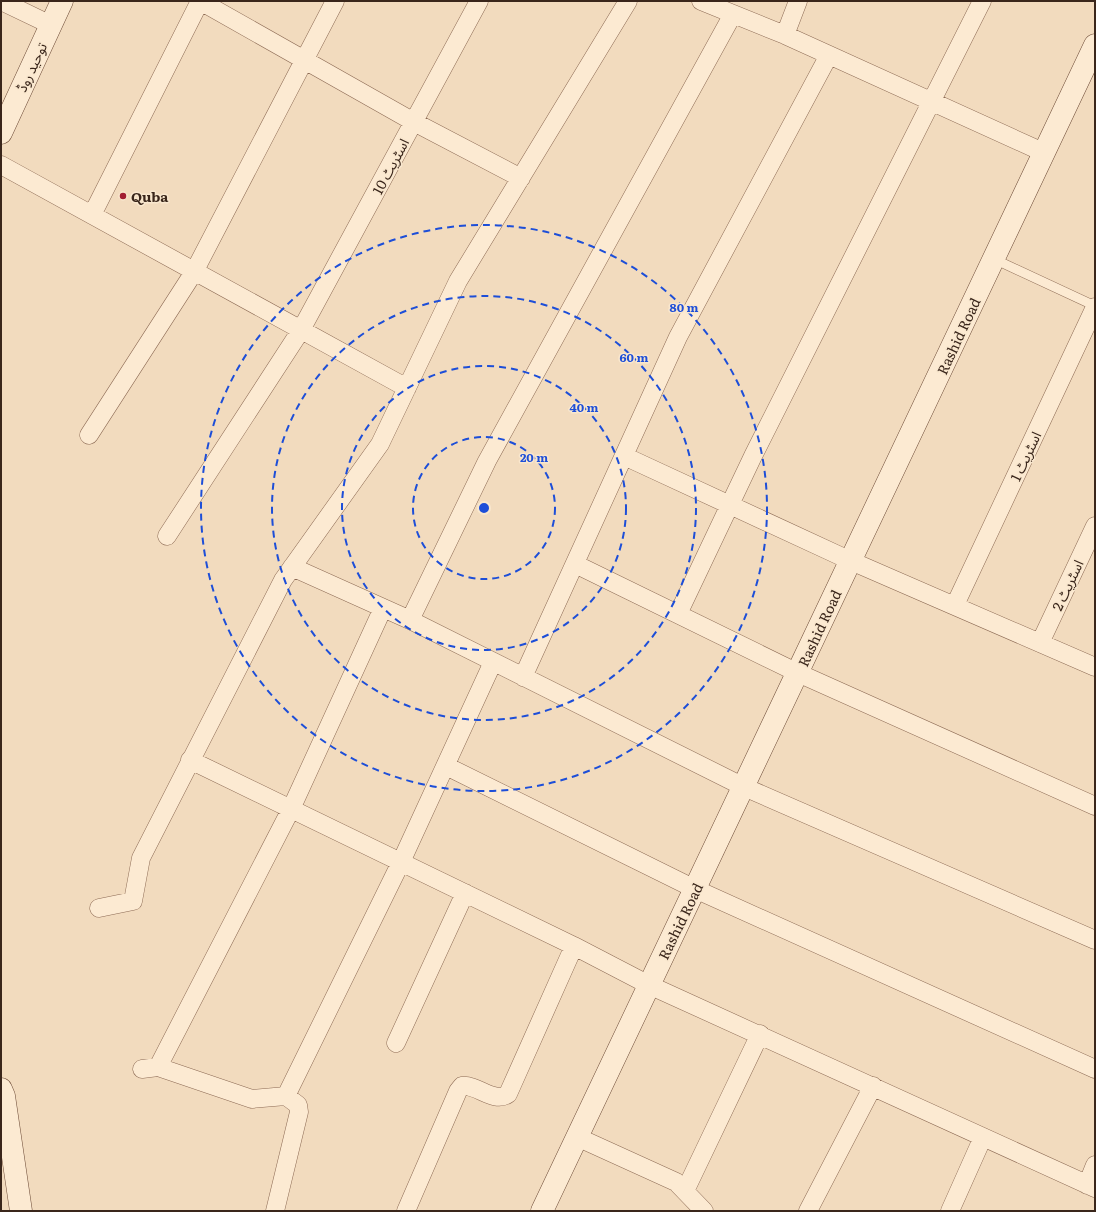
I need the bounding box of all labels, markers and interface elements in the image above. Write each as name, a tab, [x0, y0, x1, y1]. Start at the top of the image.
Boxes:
street label: توحید روڈ	[11, 39, 51, 95]
street label: اسٹریٹ 10	[367, 134, 413, 198]
place label: Quba	[131, 186, 169, 206]
marker: Quba	[118, 191, 128, 201]
street label: Rashid Road	[931, 294, 985, 378]
text: 80 m	[670, 298, 698, 316]
text: 60 m	[620, 348, 648, 366]
text: 40 m	[570, 398, 599, 416]
street label: اسٹریٹ 1	[1005, 428, 1045, 484]
text: 20 m	[520, 448, 548, 466]
centre of rings	[477, 501, 491, 515]
street label: اسٹریٹ 2	[1047, 556, 1087, 614]
street label: Rashid Road	[792, 586, 846, 670]
street label: Rashid Road	[653, 879, 707, 963]

